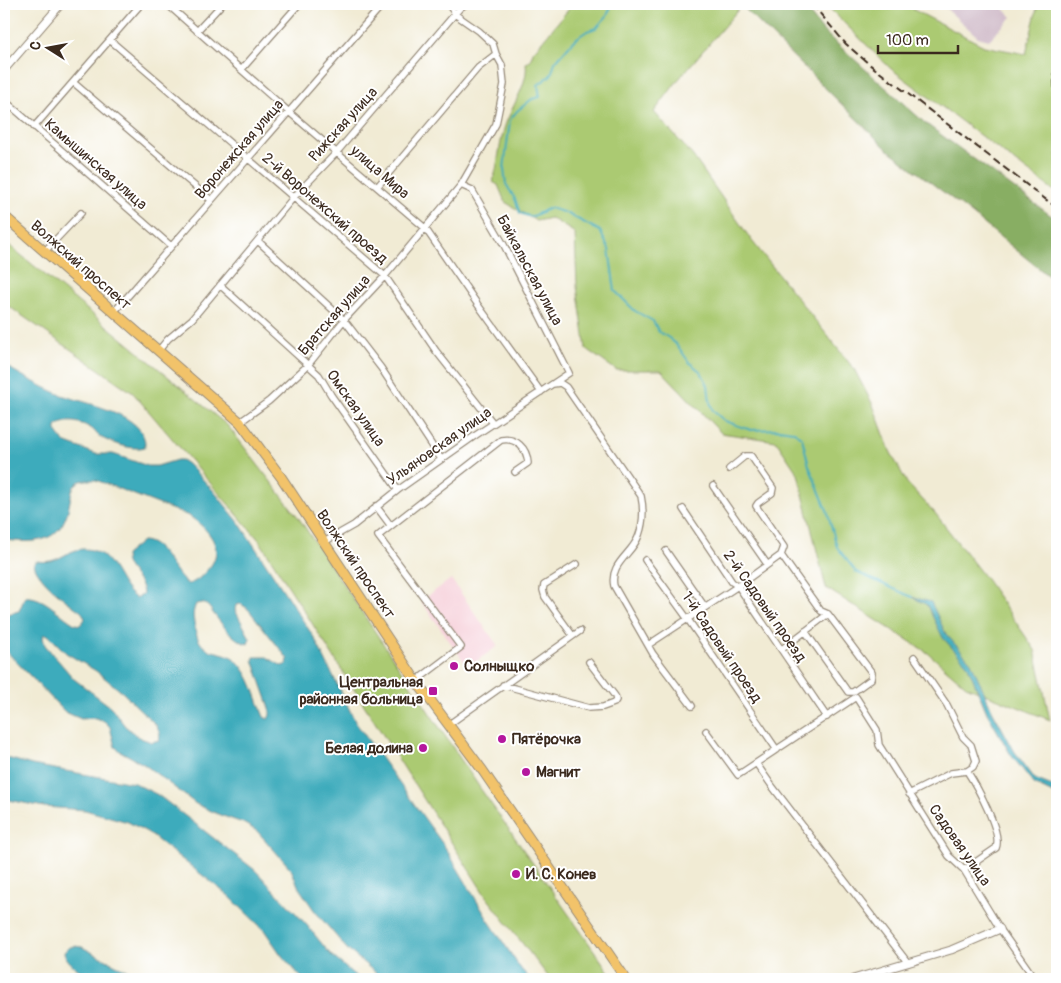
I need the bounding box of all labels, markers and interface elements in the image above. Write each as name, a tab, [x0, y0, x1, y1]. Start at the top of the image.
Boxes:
north arrow	[22, 22, 72, 72]
scale bar	[878, 22, 958, 54]
text: 100 m	[886, 31, 929, 50]
text: С	[27, 39, 45, 51]
street label: Рижская улица	[305, 83, 382, 166]
street label: Воронежская улица	[191, 95, 288, 203]
street label: Камышинская улица	[40, 115, 151, 214]
street label: улица Мира	[345, 141, 413, 203]
street label: 2-й Воронежский проезд	[258, 149, 391, 268]
street label: Байкальская улица	[492, 212, 567, 329]
street label: Волжский проспект	[26, 216, 135, 315]
street label: Братская улица	[294, 271, 375, 360]
street label: Омская улица	[322, 366, 389, 450]
street label: Ульяновская улица	[383, 403, 495, 490]
street label: Волжский проспект	[312, 506, 399, 623]
street label: 2-й Садовый проезд	[719, 547, 810, 666]
street label: 1-й Садовый проезд	[677, 588, 766, 706]
place label: Солныщко	[464, 657, 534, 676]
marker: Солныщко	[448, 660, 460, 672]
place label: Центральная районная больница	[299, 673, 423, 709]
marker: Центральная районная больница	[427, 685, 439, 697]
place label: Пятёрочка	[512, 730, 581, 749]
marker: Пятёрочка	[496, 733, 508, 745]
place label: Белая долина	[325, 739, 413, 758]
marker: Белая долина	[417, 742, 429, 754]
place label: Магнит	[536, 763, 581, 782]
marker: Магнит	[520, 766, 532, 778]
street label: Садовая улица	[924, 801, 995, 890]
place label: И. С. Конев	[526, 865, 596, 884]
marker: И. С. Конев	[510, 868, 522, 880]

